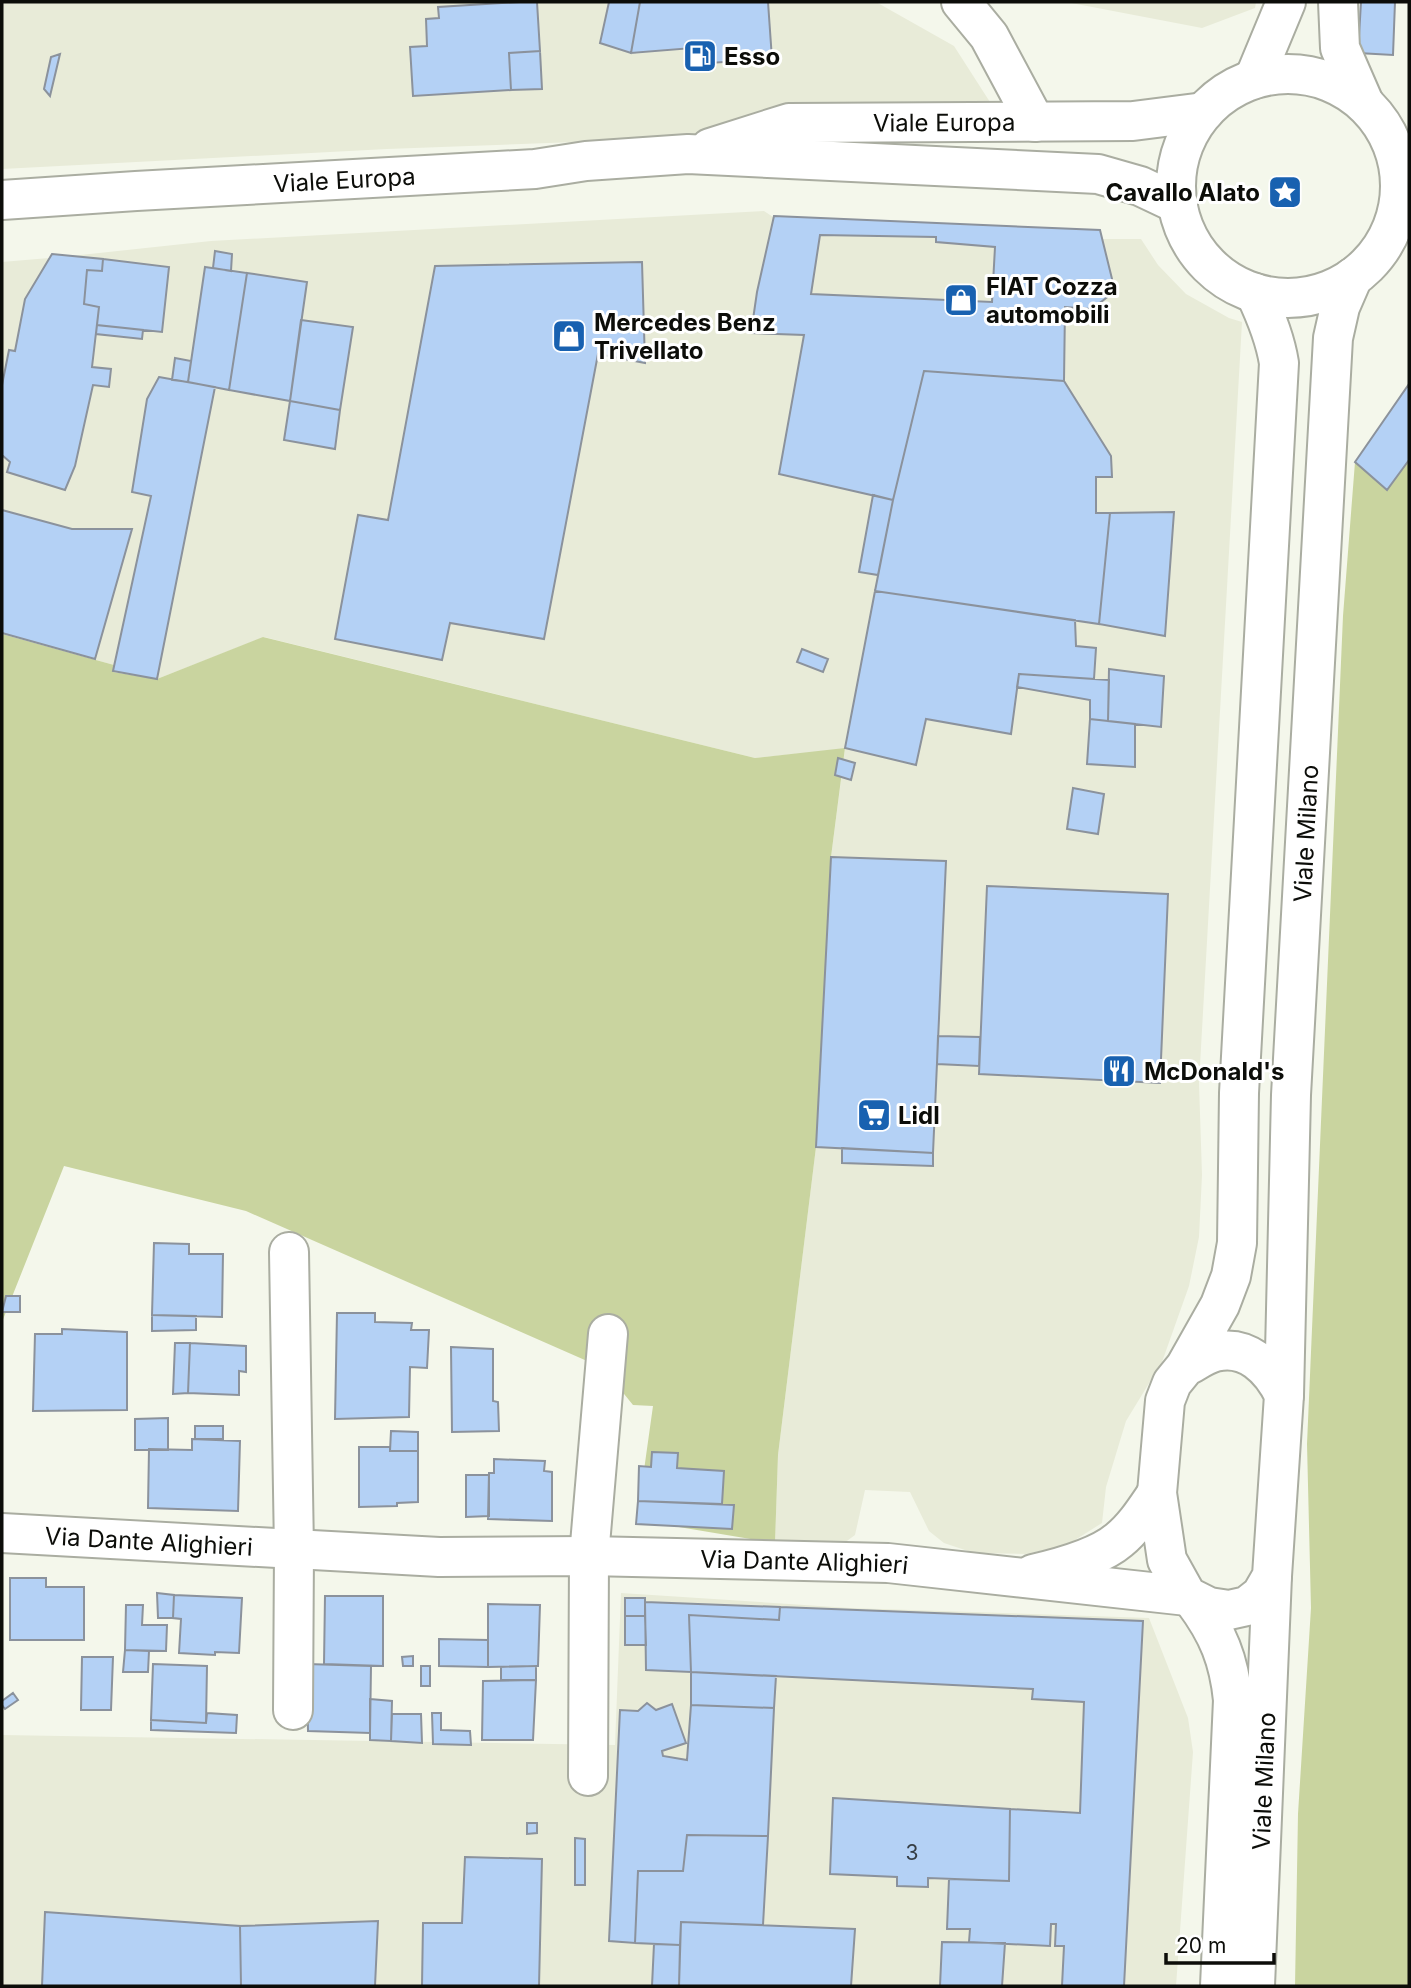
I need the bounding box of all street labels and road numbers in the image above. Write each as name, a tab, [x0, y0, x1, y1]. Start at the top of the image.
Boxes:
street label: Viale Europa	[873, 107, 1015, 137]
street label: Viale Europa	[272, 161, 416, 198]
street label: Viale Milano	[1287, 764, 1324, 903]
street label: Via Dante Alighieri	[44, 1521, 253, 1561]
street label: Via Dante Alighieri	[700, 1544, 910, 1580]
street label: Viale Milano	[1246, 1712, 1281, 1851]

